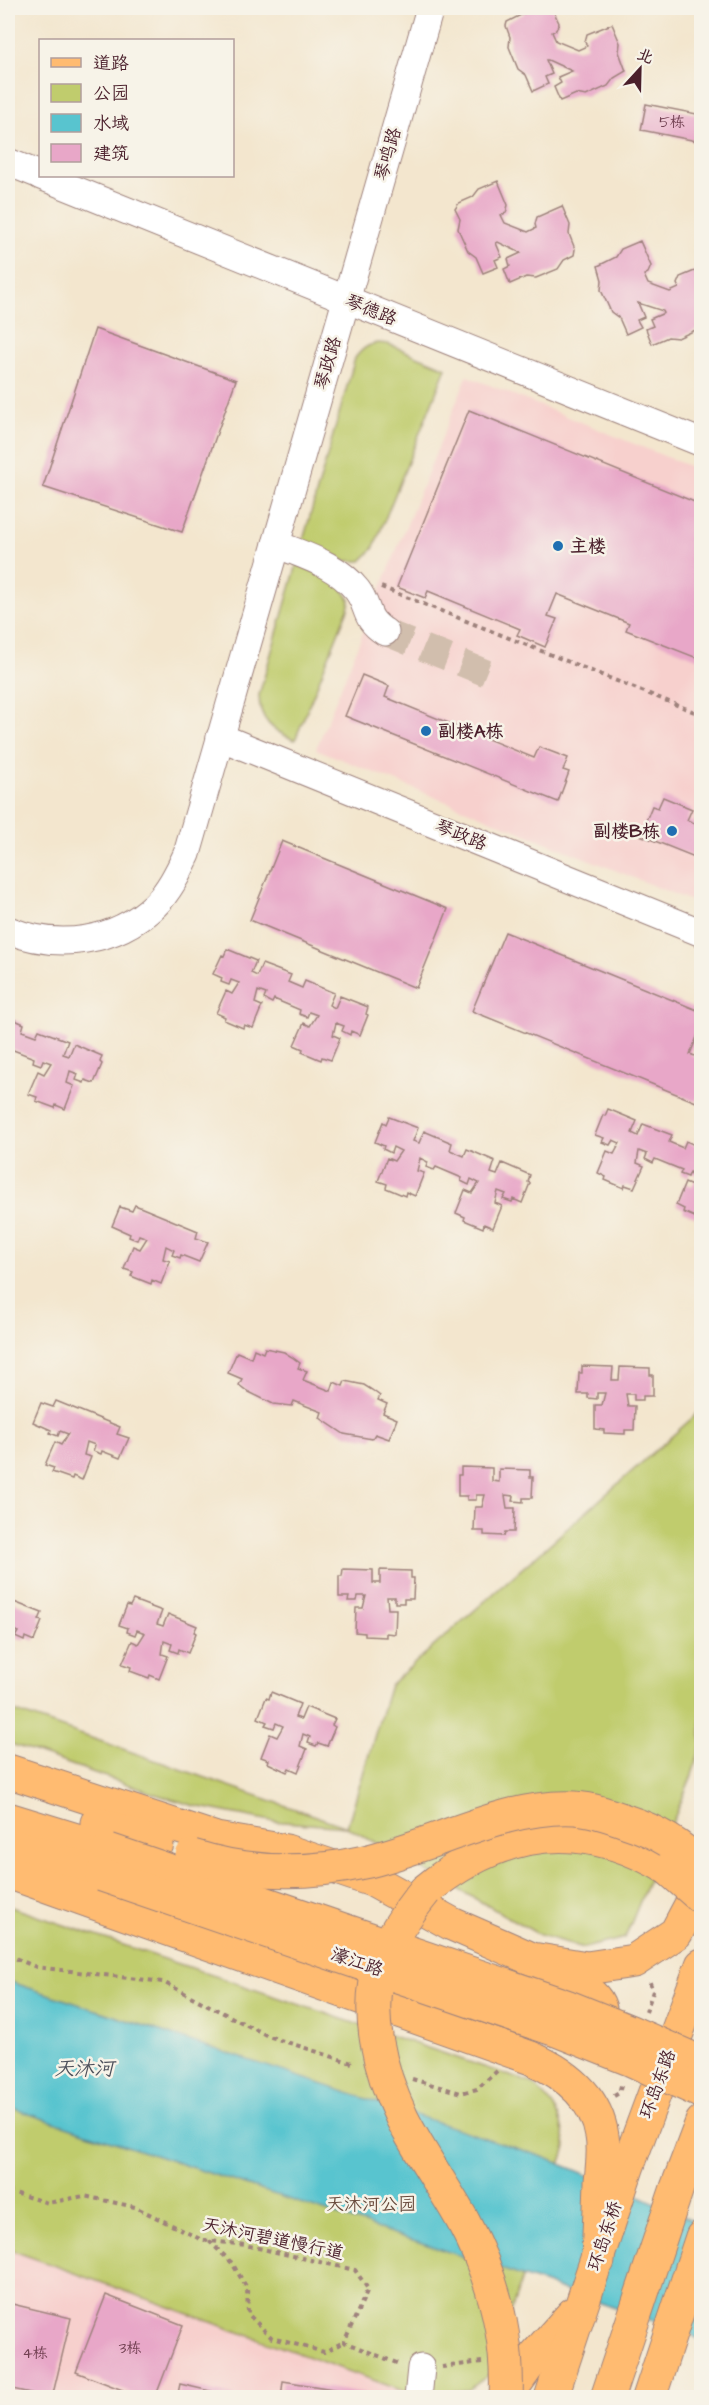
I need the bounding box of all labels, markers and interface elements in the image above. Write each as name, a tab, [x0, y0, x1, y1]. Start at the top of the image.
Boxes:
legend	[39, 39, 234, 177]
north arrow	[610, 39, 670, 99]
text: 北	[634, 43, 657, 69]
text: 道路	[93, 51, 129, 76]
text: 公园	[93, 81, 129, 106]
text: 水域	[93, 111, 129, 136]
house number: 5栋	[659, 112, 685, 133]
street label: 琴鸣路	[369, 125, 407, 183]
text: 建筑	[93, 141, 129, 166]
street label: 琴德路	[341, 288, 401, 332]
street label: 琴政路	[309, 334, 347, 392]
place label: 主楼	[570, 534, 606, 559]
marker: 主楼	[551, 539, 565, 553]
place label: 副楼A栋	[438, 719, 504, 744]
marker: 副楼A栋	[419, 724, 433, 738]
street label: 琴政路	[431, 813, 491, 857]
place label: 副楼B栋	[593, 819, 660, 844]
marker: 副楼B栋	[665, 824, 679, 838]
street label: 濠江路	[327, 1941, 387, 1983]
street label: 环岛东路	[634, 2046, 682, 2122]
water label: 天沐河	[54, 2055, 117, 2083]
park label: 天沐河公园	[326, 2192, 416, 2217]
street label: 环岛东桥	[582, 2198, 628, 2274]
street label: 天沐河碧道慢行道	[200, 2212, 346, 2266]
house number: 3栋	[119, 2338, 141, 2359]
house number: 4栋	[22, 2343, 48, 2364]

